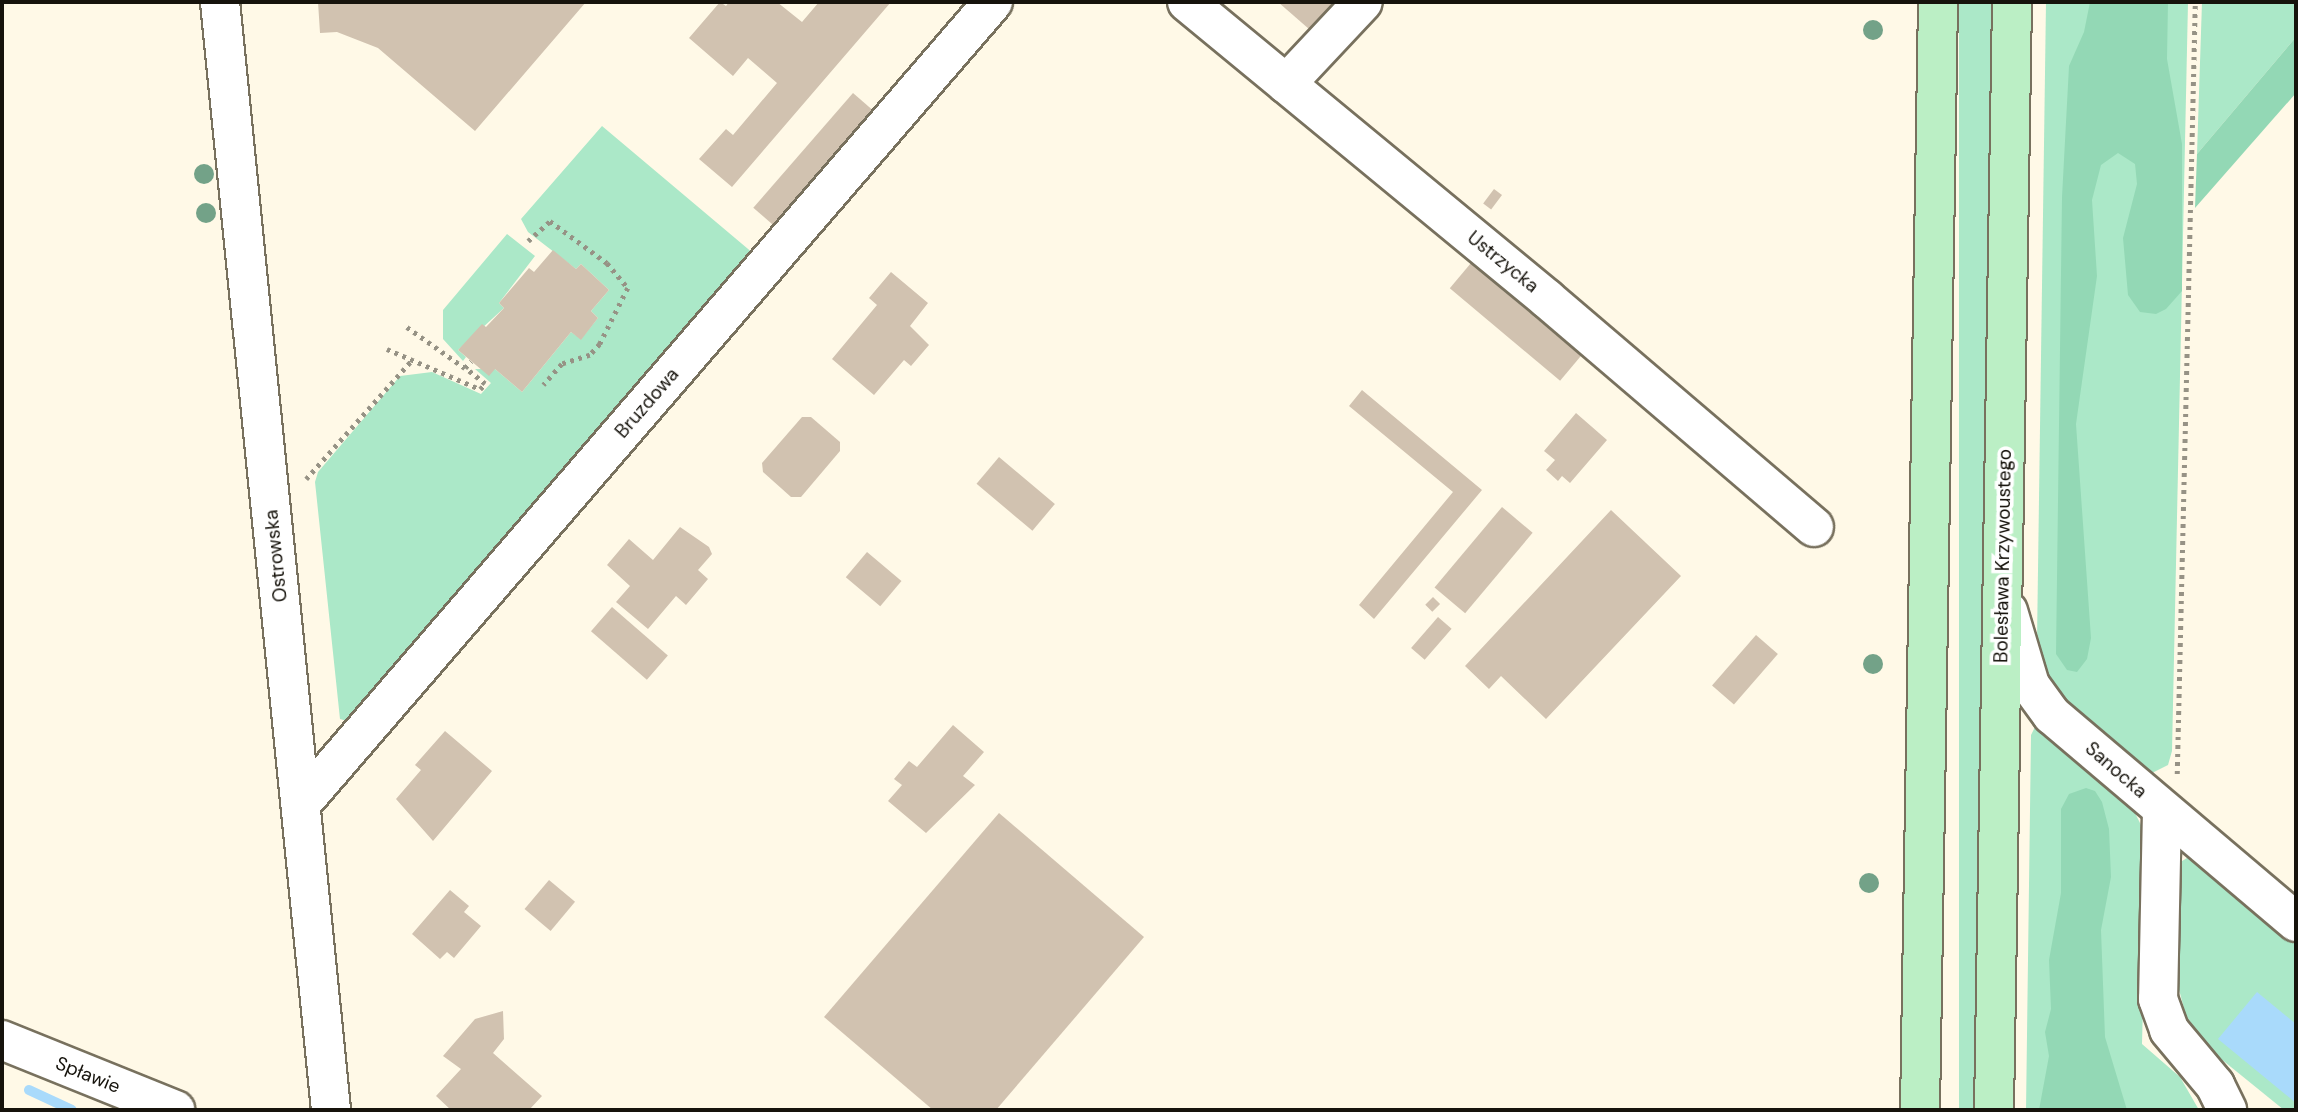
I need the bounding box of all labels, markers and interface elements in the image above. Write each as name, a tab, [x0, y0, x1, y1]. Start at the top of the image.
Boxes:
street label: Ustrzycka	[1463, 226, 1543, 298]
street label: Bruzdowa	[610, 363, 684, 443]
street label: Bolesława Krzywoustego	[1990, 449, 2016, 663]
street label: Ostrowska	[260, 509, 292, 603]
street label: Sanocka	[2081, 737, 2151, 803]
street label: Spławie	[52, 1052, 124, 1098]

